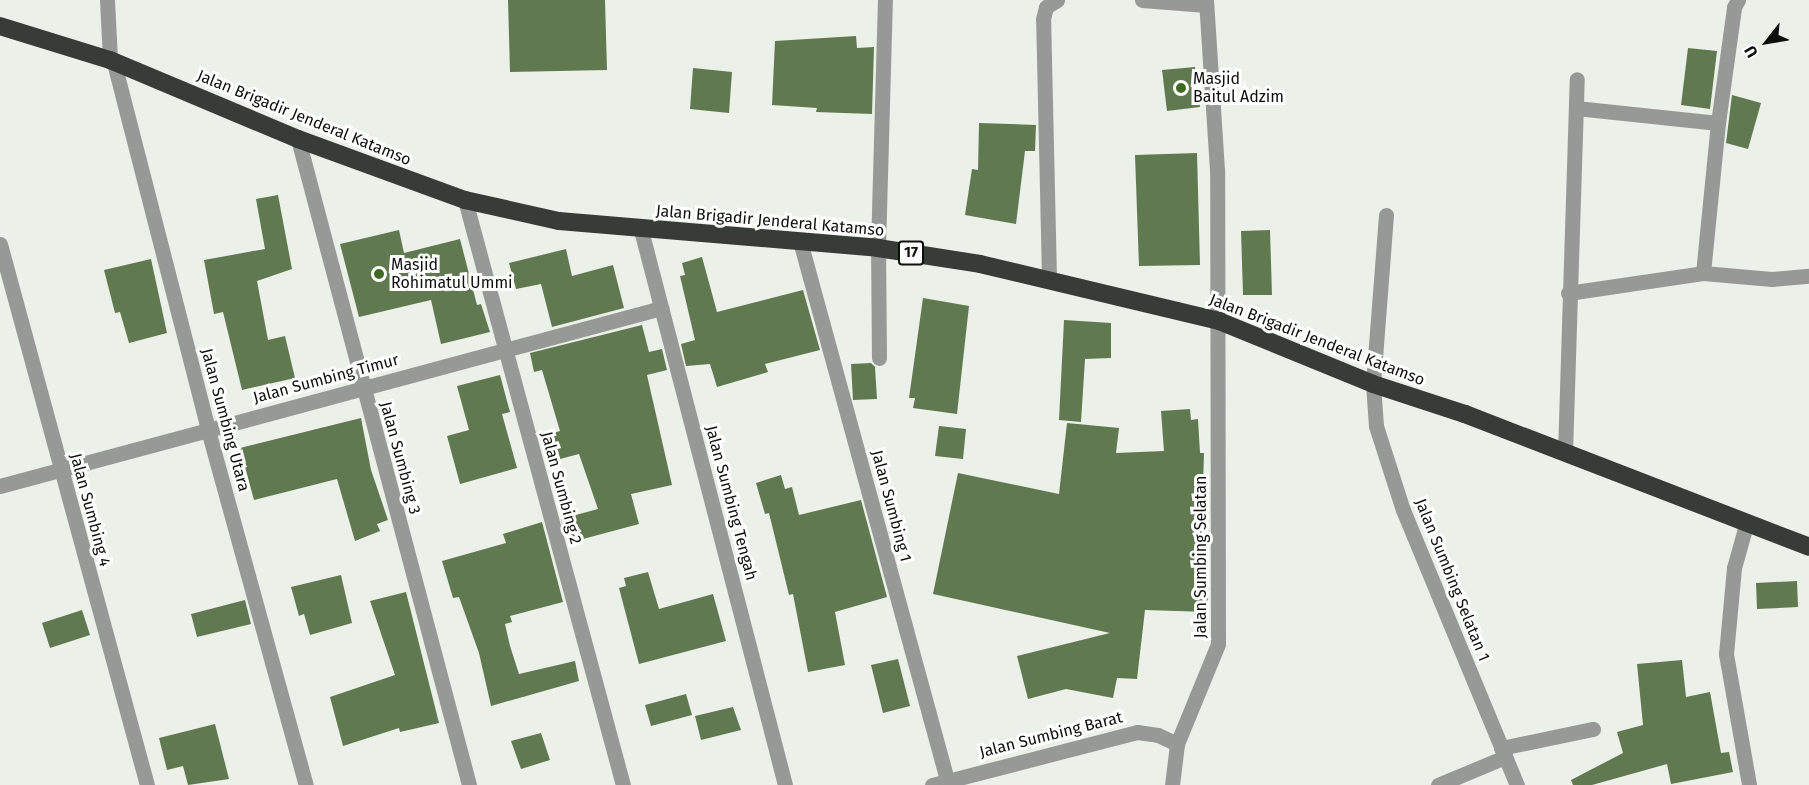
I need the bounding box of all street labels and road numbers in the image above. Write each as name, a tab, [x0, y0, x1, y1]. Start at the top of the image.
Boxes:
street label: Jalan Brigadir Jenderal Katamso	[194, 66, 414, 170]
street label: Jalan Brigadir Jenderal Katamso	[655, 201, 885, 241]
road number: 17	[898, 241, 924, 265]
street label: Jalan Brigadir Jenderal Katamso	[1207, 290, 1427, 390]
street label: Jalan Sumbing Utara	[197, 346, 253, 494]
street label: Jalan Sumbing Timur	[251, 350, 401, 408]
street label: Jalan Sumbing 3	[376, 399, 424, 517]
street label: Jalan Sumbing Tengah	[701, 423, 761, 583]
street label: Jalan Sumbing 2	[537, 430, 585, 546]
street label: Jalan Sumbing 1	[867, 448, 915, 564]
street label: Jalan Sumbing 4	[66, 451, 114, 569]
street label: Jalan Sumbing Selatan	[1191, 476, 1211, 638]
street label: Jalan Sumbing Selatan 1	[1411, 496, 1493, 664]
street label: Jalan Sumbing Barat	[978, 708, 1124, 762]

